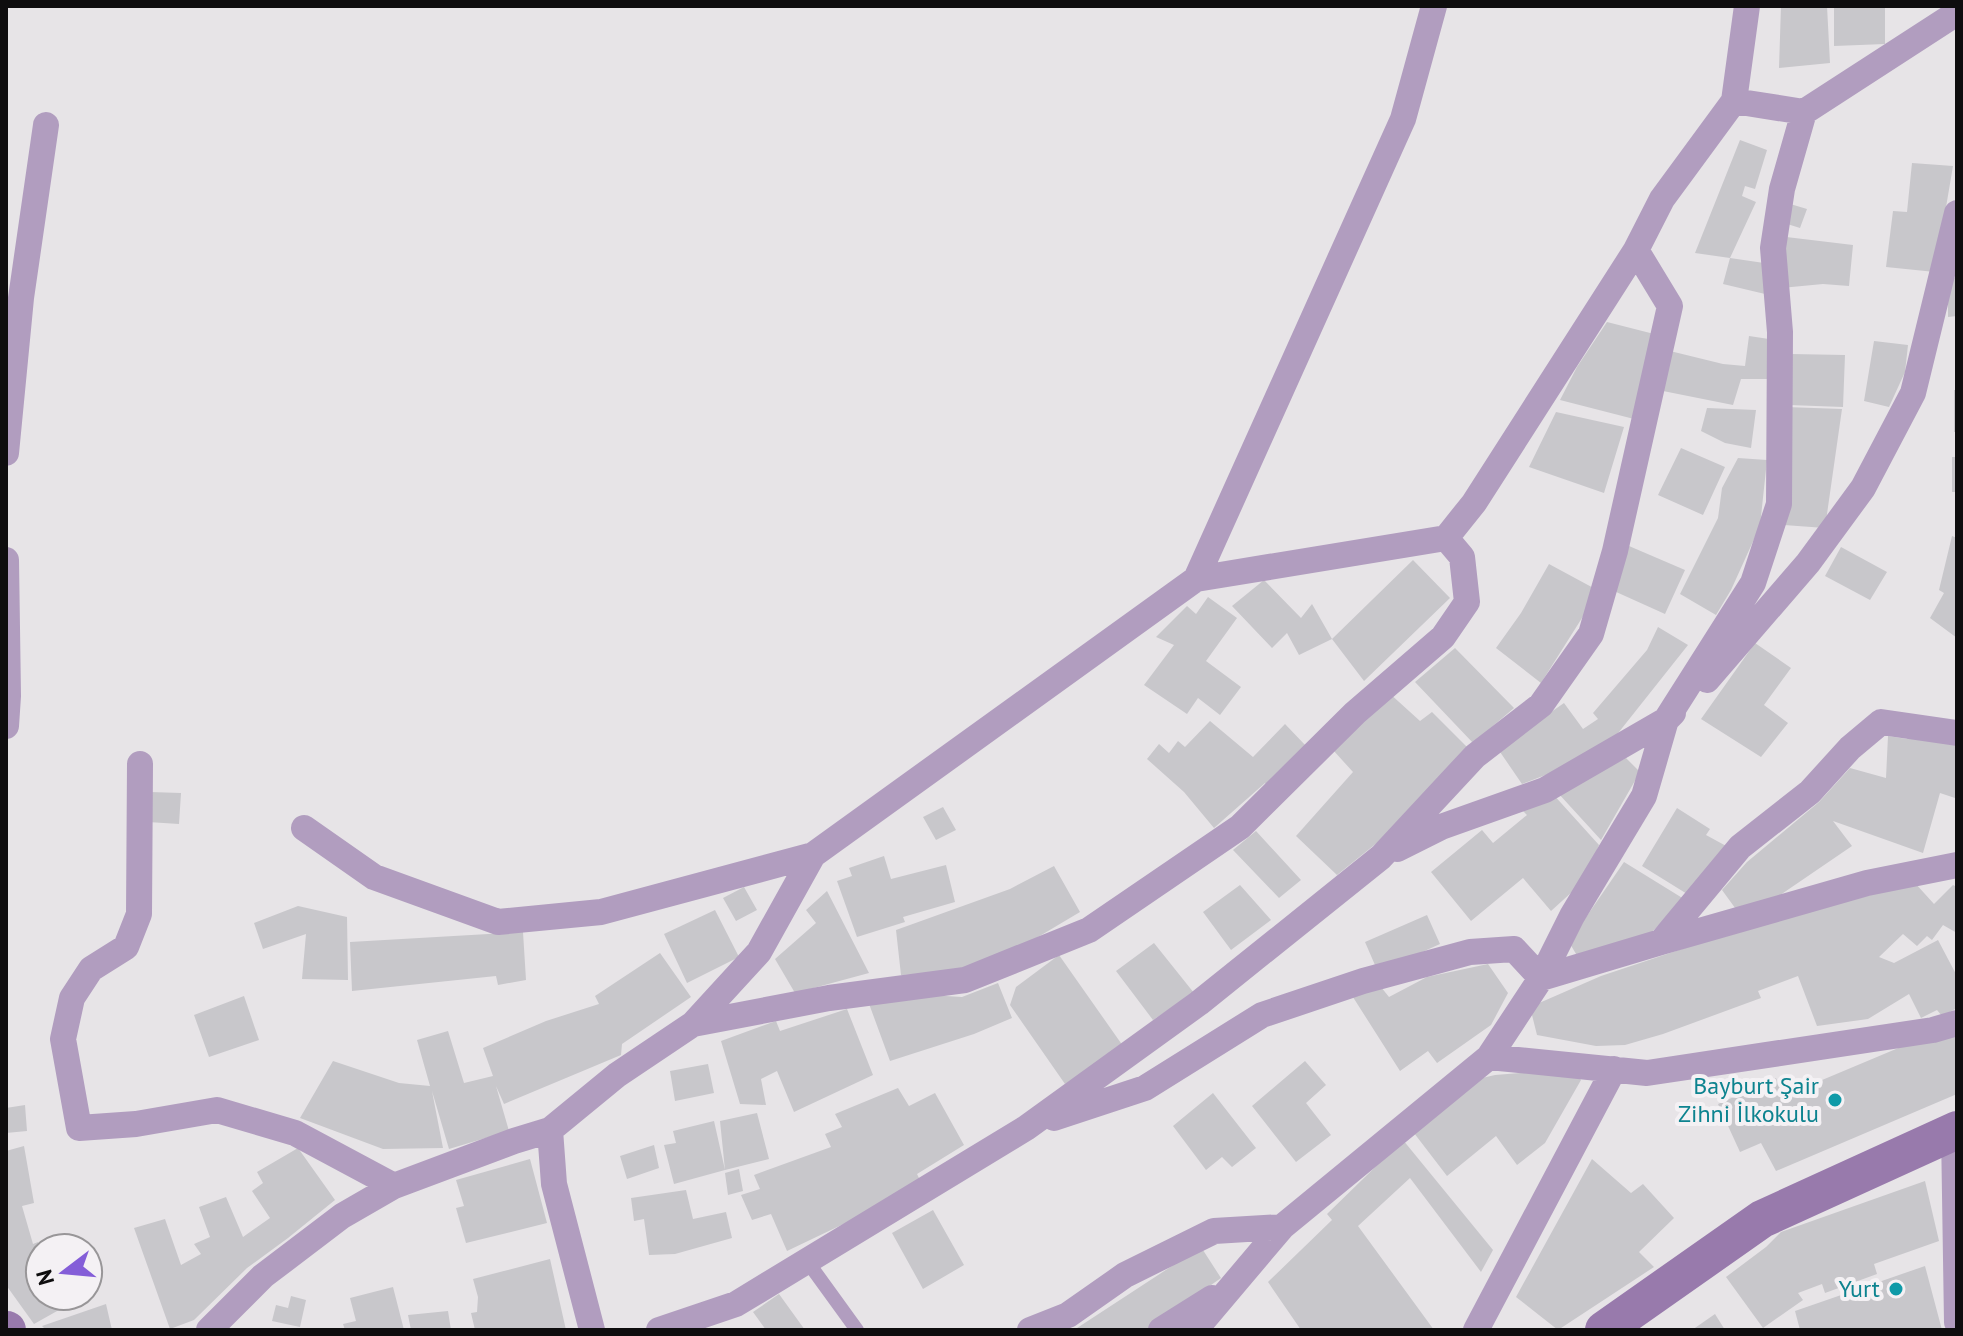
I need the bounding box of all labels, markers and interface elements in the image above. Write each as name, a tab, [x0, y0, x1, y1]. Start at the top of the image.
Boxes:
place label: Bayburt Şair Zihni İlkokulu	[1678, 1070, 1819, 1129]
marker: Bayburt Şair Zihni İlkokulu	[1826, 1091, 1844, 1109]
north arrow	[24, 1232, 104, 1312]
text: N	[29, 1267, 60, 1288]
place label: Yurt	[1838, 1273, 1880, 1304]
marker: Yurt	[1887, 1280, 1905, 1298]

